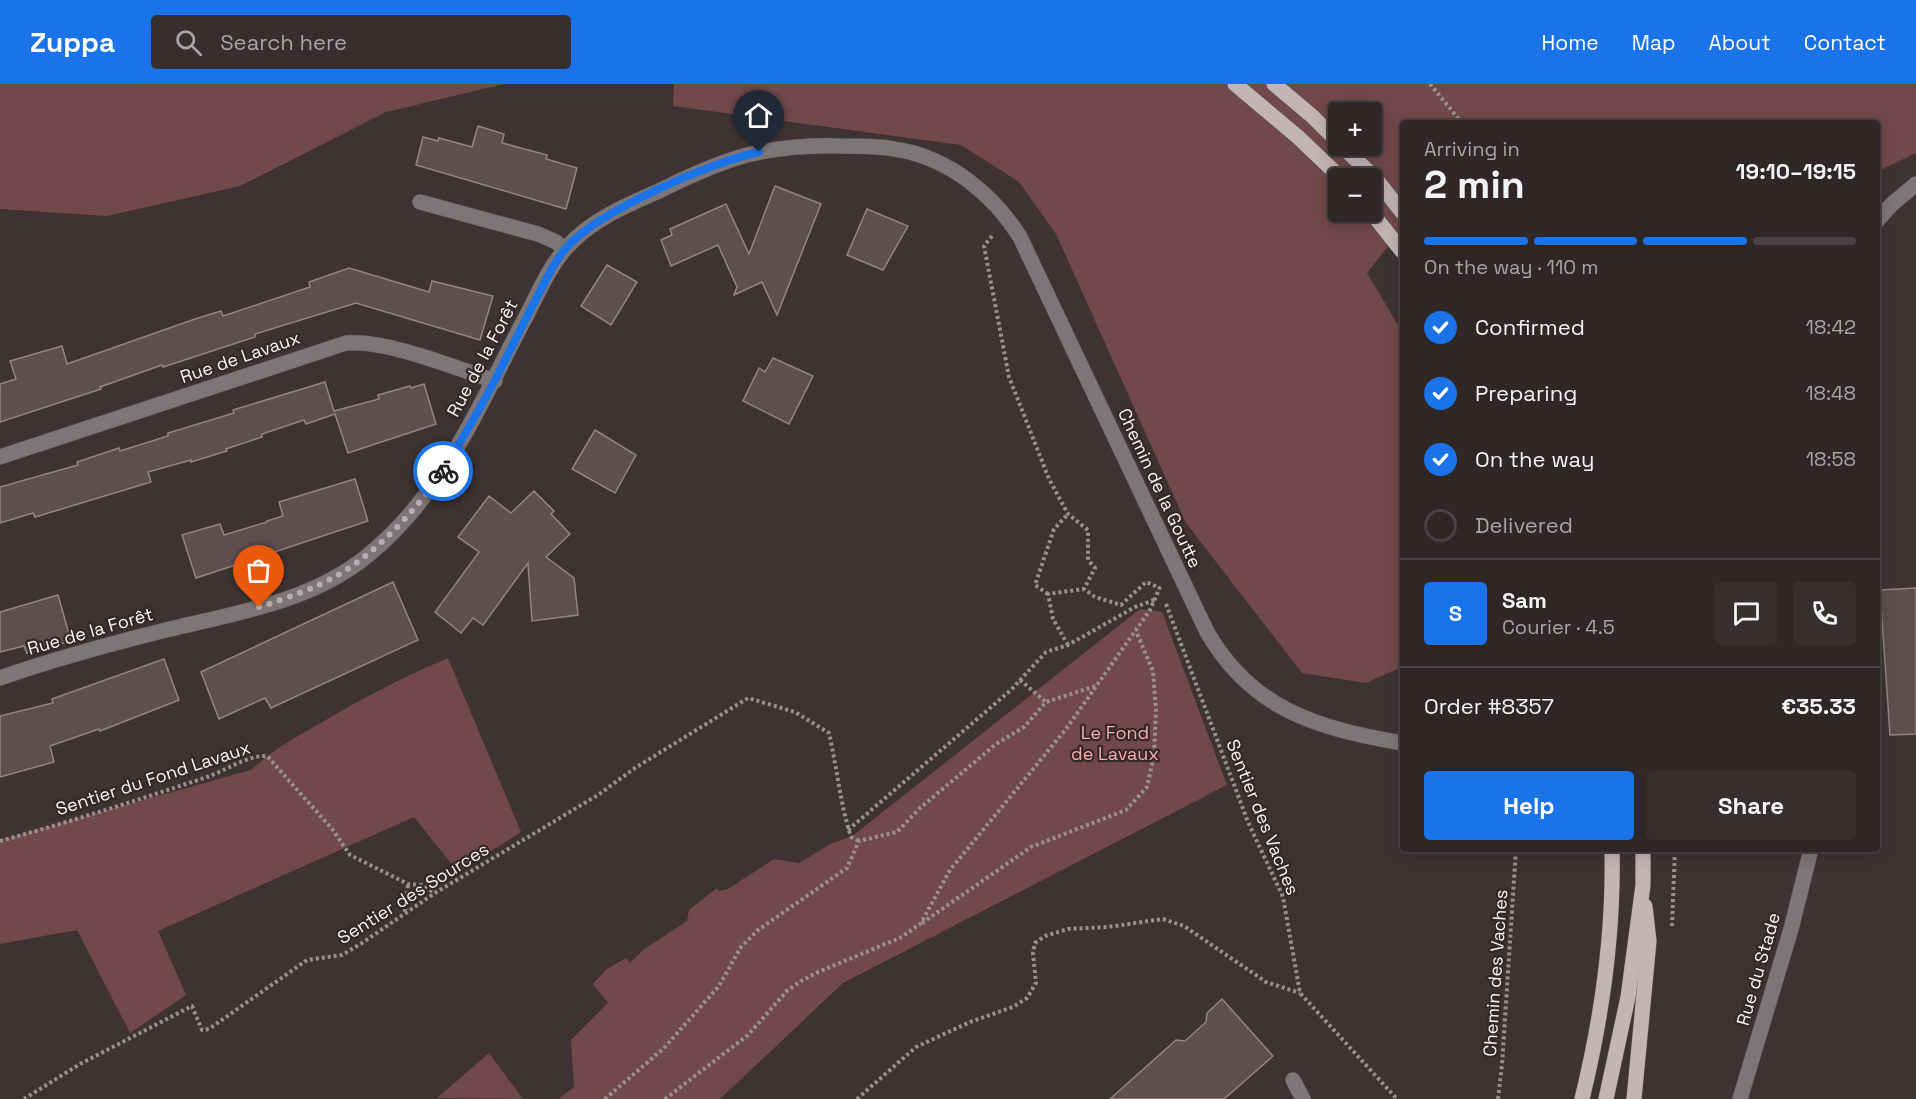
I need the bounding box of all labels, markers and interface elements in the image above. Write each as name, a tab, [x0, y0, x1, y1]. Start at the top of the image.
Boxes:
search box	[151, 15, 571, 69]
text: Zuppa	[30, 24, 115, 60]
icon: search	[172, 26, 205, 59]
text: Search here	[220, 28, 347, 56]
text: Home	[1541, 29, 1599, 56]
text: Map	[1632, 29, 1676, 56]
text: About	[1709, 29, 1771, 56]
text: Contact	[1804, 29, 1886, 56]
pin	[733, 90, 784, 152]
icon: home	[742, 99, 775, 132]
map controls	[1328, 102, 1382, 222]
button: +	[1328, 102, 1382, 156]
text: Arriving in	[1424, 136, 1520, 162]
text: 19:10–19:15	[1736, 157, 1856, 185]
text: 2 min	[1424, 160, 1525, 209]
button: −	[1328, 168, 1382, 222]
text: On the way · 110 m	[1424, 254, 1598, 280]
street label: Rue de la Forêt	[441, 295, 523, 421]
icon: check	[1424, 311, 1457, 344]
text: Confirmed	[1475, 313, 1585, 341]
text: 18:42	[1806, 314, 1856, 340]
street label: Rue de Lavaux	[177, 326, 303, 388]
icon: check	[1424, 377, 1457, 410]
text: Preparing	[1475, 379, 1577, 407]
text: 18:48	[1805, 380, 1856, 406]
street label: Chemin de la Goutte	[1113, 404, 1207, 572]
courier	[413, 441, 473, 501]
icon: check	[1424, 443, 1457, 476]
text: On the way	[1475, 445, 1594, 473]
text: 18:58	[1806, 446, 1856, 472]
icon: bike	[427, 455, 460, 488]
text: Delivered	[1475, 511, 1573, 539]
pin	[233, 545, 284, 607]
icon: bag	[242, 554, 275, 587]
button: chat	[1715, 582, 1778, 645]
button: phone	[1793, 582, 1856, 645]
text: Sam	[1502, 586, 1547, 614]
text: S	[1449, 599, 1462, 627]
street label: Rue de la Forêt	[24, 602, 156, 660]
text: Courier · 4.5	[1502, 614, 1615, 640]
text: Order #8357	[1424, 692, 1554, 720]
text: €35.33	[1781, 692, 1856, 720]
park label: Le Fond de Lavaux	[1071, 721, 1159, 765]
street label: Sentier du Fond Lavaux	[53, 736, 253, 820]
street label: Sentier des Vaches	[1221, 736, 1305, 898]
button: Help	[1424, 771, 1634, 840]
button: Share	[1646, 771, 1856, 840]
street label: Sentier des Sources	[333, 837, 493, 949]
street label: Chemin des Vaches	[1478, 889, 1512, 1057]
street label: Rue du Stade	[1731, 910, 1785, 1028]

